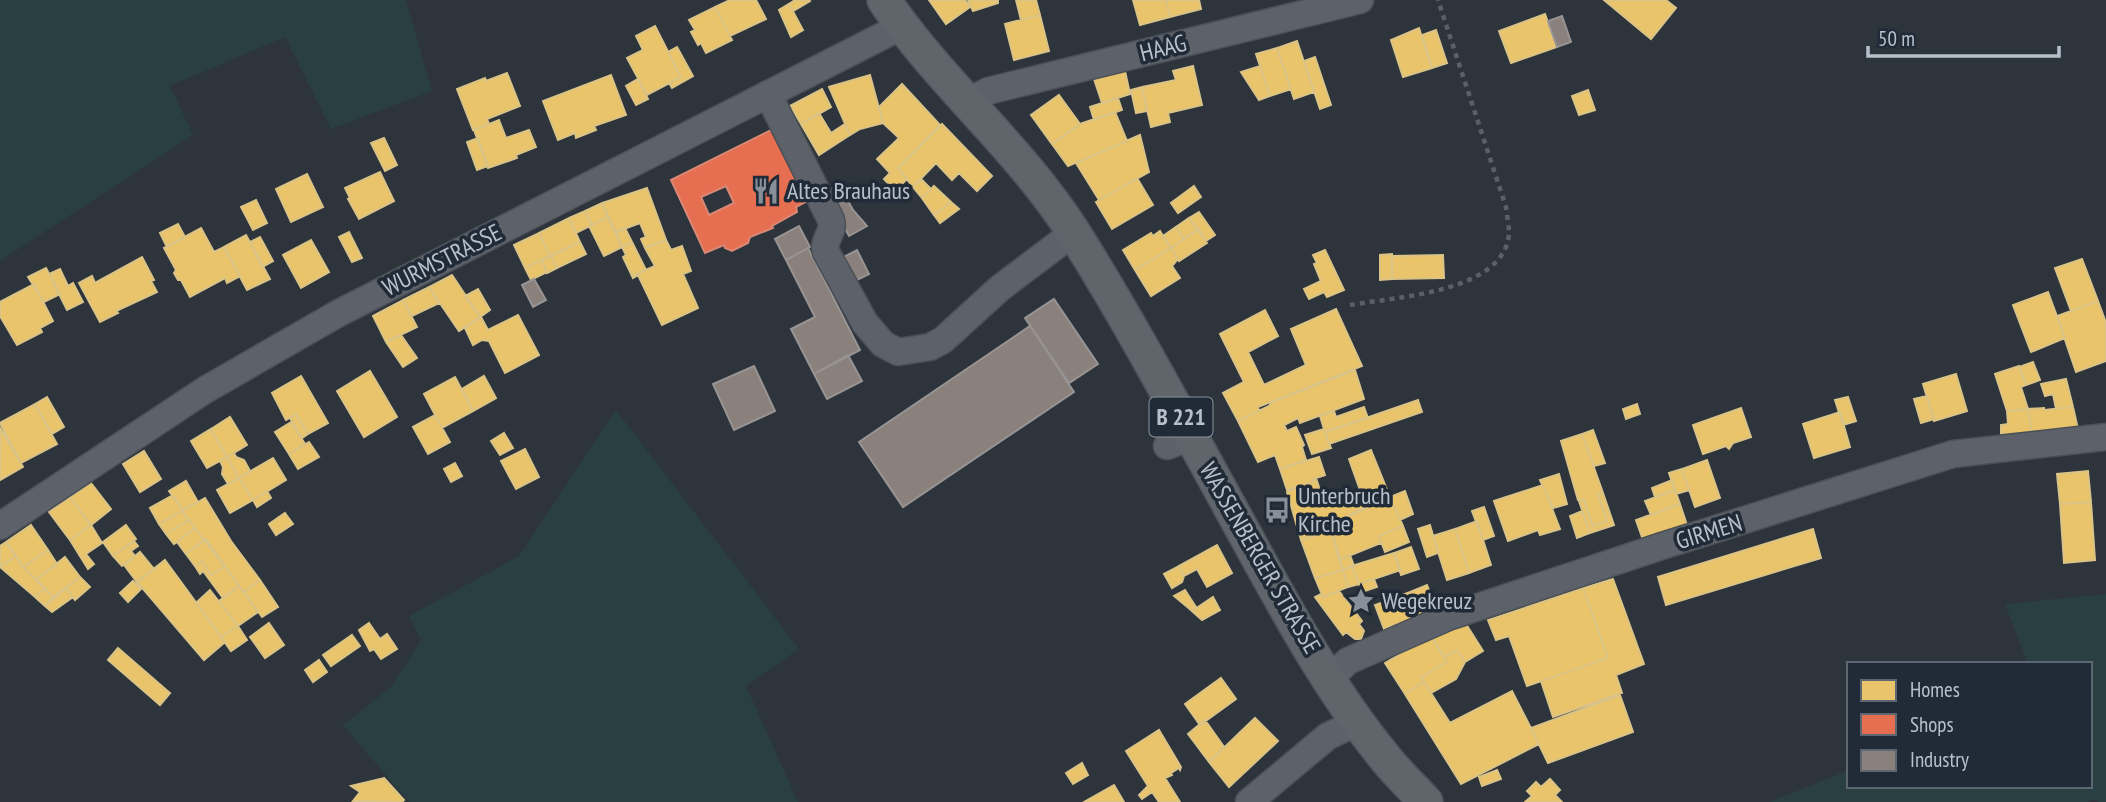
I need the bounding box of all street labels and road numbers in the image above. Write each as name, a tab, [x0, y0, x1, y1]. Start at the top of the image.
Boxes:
street label: HAAG	[1136, 27, 1189, 68]
street label: WURMSTRASSE	[377, 216, 507, 303]
road number: B 221	[1150, 398, 1212, 436]
street label: WASSENBERGER STRASSE	[1193, 456, 1328, 659]
street label: GIRMEN	[1672, 507, 1746, 556]

